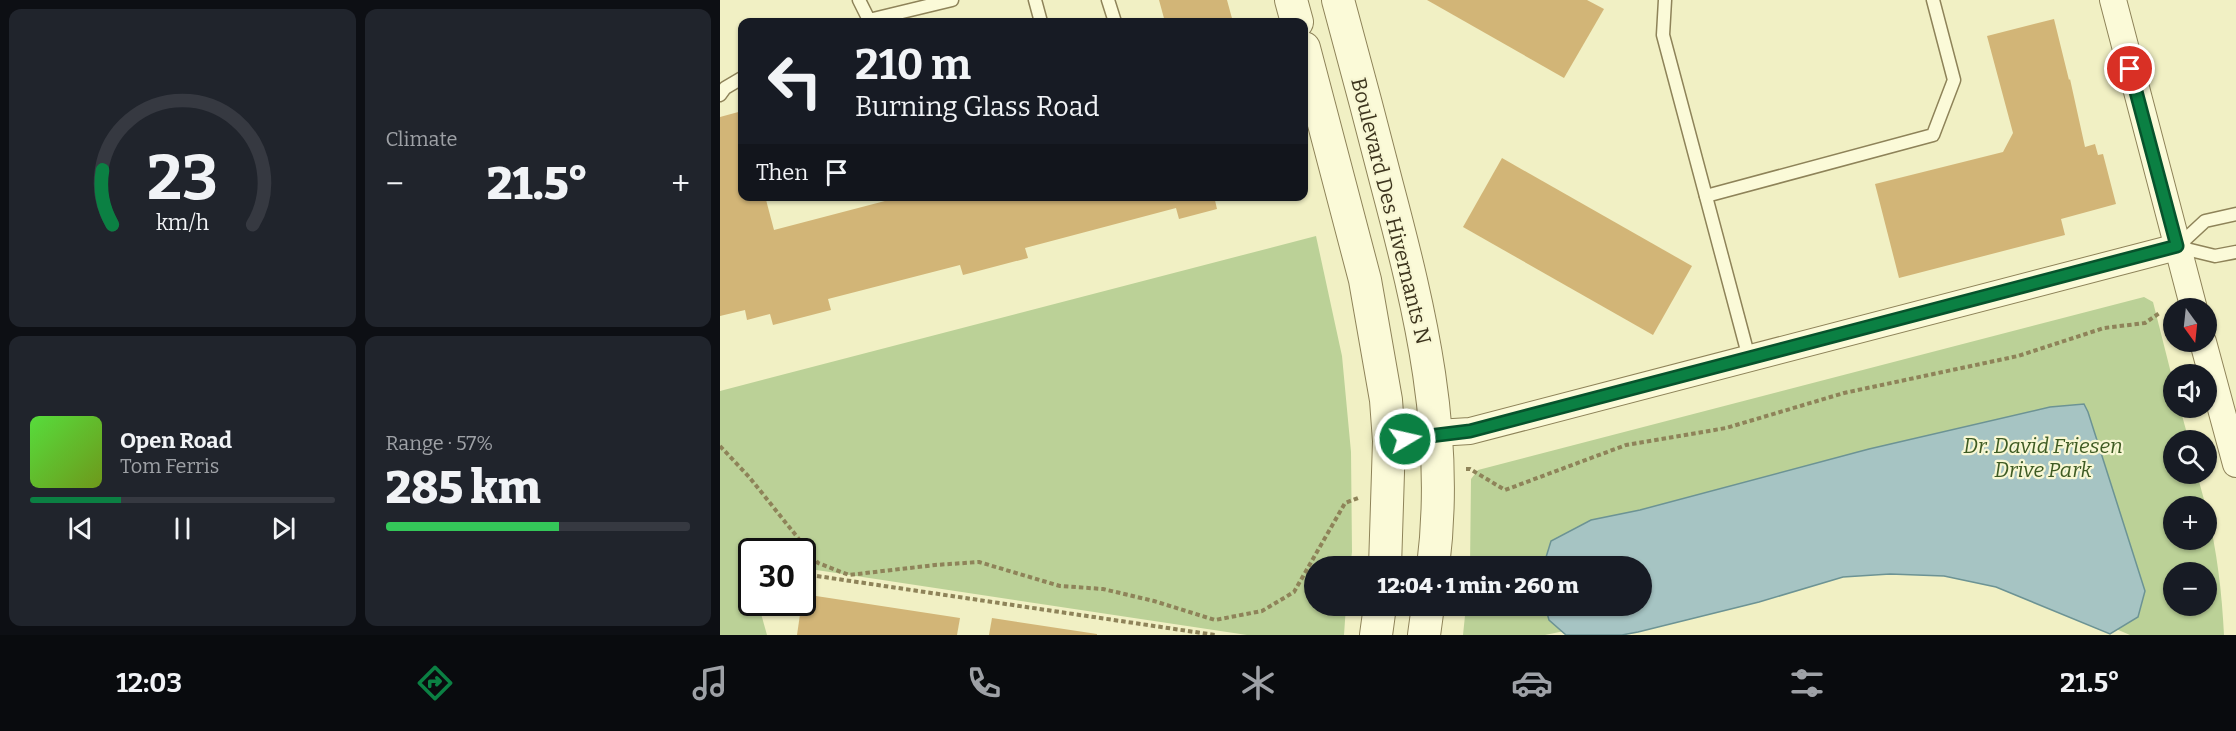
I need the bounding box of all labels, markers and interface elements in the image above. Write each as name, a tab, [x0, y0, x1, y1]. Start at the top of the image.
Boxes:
text: 210 m	[855, 40, 971, 90]
icon: left	[756, 42, 834, 120]
pin	[2104, 43, 2155, 94]
icon: arrive	[2113, 52, 2146, 85]
street label: Boulevard Des Hivernants N	[1345, 75, 1437, 347]
text: Burning Glass Road	[855, 91, 1099, 123]
text: Climate	[386, 127, 457, 151]
text: 23	[147, 141, 218, 216]
icon: arrive	[820, 156, 853, 189]
text: 21.5°	[487, 157, 588, 211]
text: Then	[756, 159, 808, 186]
text: −	[386, 164, 404, 204]
text: +	[671, 164, 690, 204]
text: km/h	[156, 210, 209, 236]
north arrow	[2163, 298, 2217, 352]
map controls	[2163, 298, 2217, 616]
button: sound	[2163, 364, 2217, 418]
position arrow	[1373, 407, 1437, 471]
text: Open Road	[120, 427, 232, 454]
button: search	[2163, 430, 2217, 484]
text: Range · 57%	[386, 431, 493, 455]
park label: Dr. David Friesen Drive Park	[1963, 433, 2123, 483]
text: Tom Ferris	[120, 454, 219, 478]
text: 285 km	[386, 461, 541, 515]
button: +	[2163, 496, 2217, 550]
icon: previous	[64, 512, 97, 545]
icon: pause	[166, 512, 199, 545]
icon: next	[267, 512, 300, 545]
speed limit sign: 30	[738, 538, 816, 616]
button: −	[2163, 562, 2217, 616]
text: 12:04 · 1 min · 260 m	[1377, 572, 1579, 599]
icon: directions	[414, 662, 456, 704]
icon: music	[689, 662, 731, 704]
icon: phone	[963, 662, 1005, 704]
icon: climate	[1237, 662, 1279, 704]
icon: car	[1511, 662, 1553, 704]
icon: filters	[1786, 662, 1828, 704]
text: 12:03	[116, 667, 182, 699]
text: 21.5°	[2060, 667, 2120, 699]

